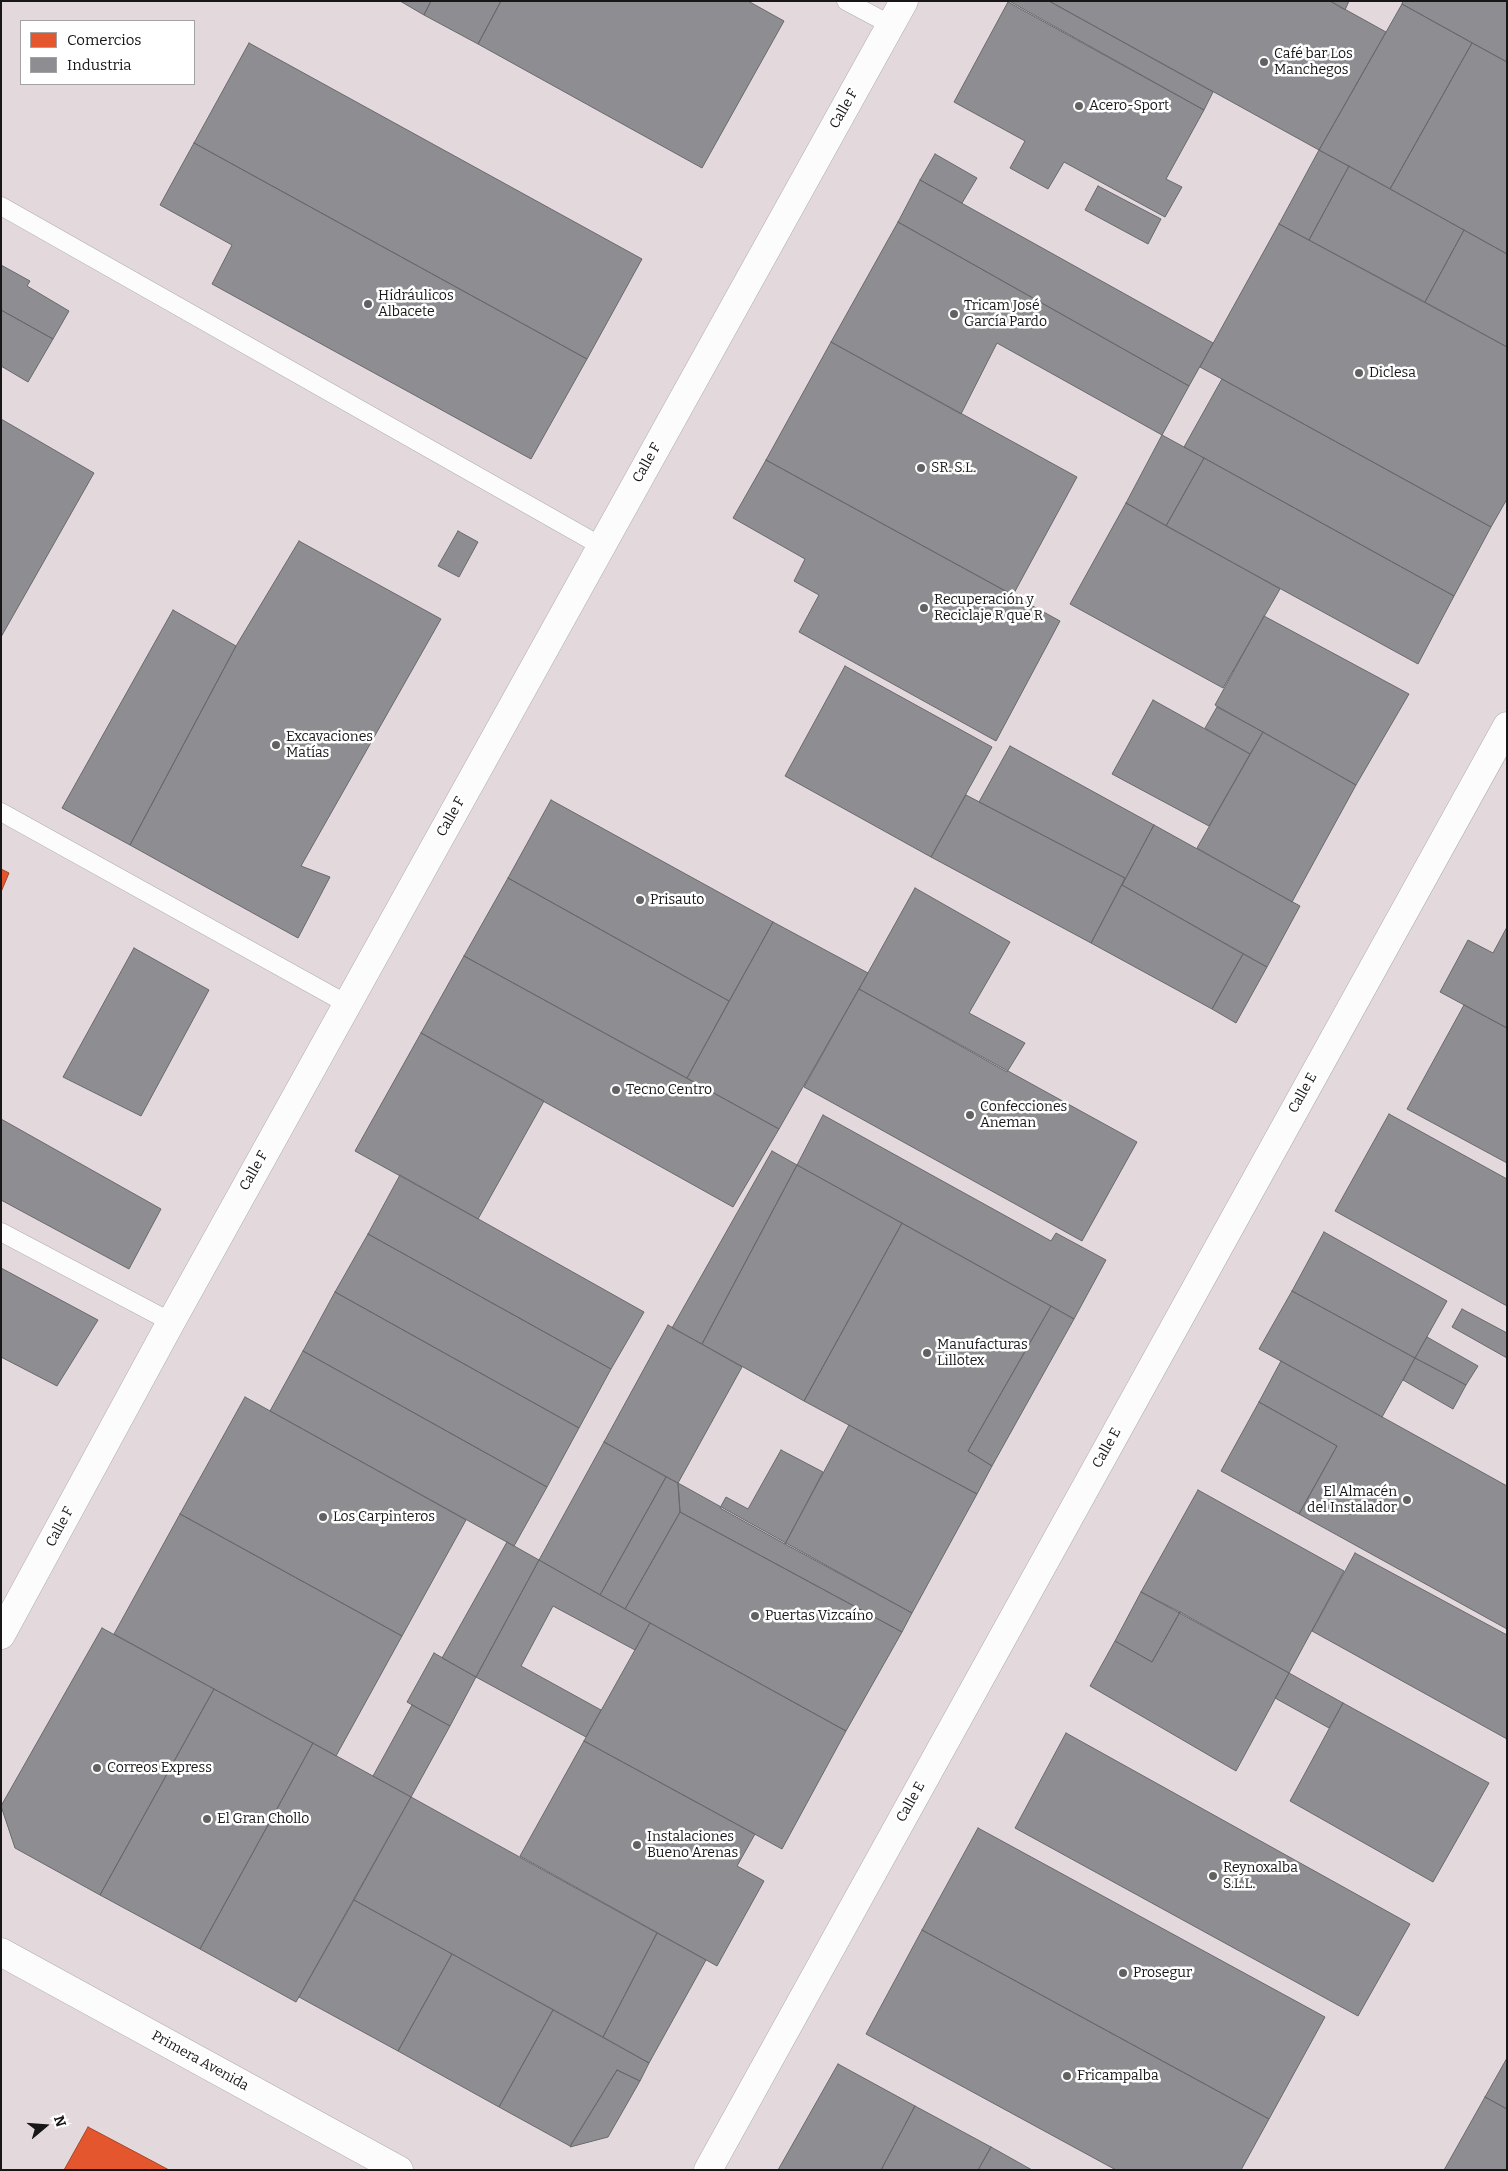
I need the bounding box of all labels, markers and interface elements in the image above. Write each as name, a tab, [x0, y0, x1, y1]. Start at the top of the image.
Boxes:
legend	[20, 20, 195, 85]
text: Comercios	[67, 31, 141, 49]
place label: Café bar Los Manchegos	[1274, 46, 1353, 78]
text: Industria	[67, 56, 131, 74]
marker: Café bar Los Manchegos	[1258, 56, 1270, 68]
street label: Calle F	[826, 86, 862, 132]
place label: Acero-Sport	[1089, 98, 1169, 114]
marker: Acero-Sport	[1073, 100, 1085, 112]
place label: Hidráulicos Albacete	[378, 288, 454, 321]
marker: Hidráulicos Albacete	[362, 298, 374, 310]
place label: Tricam José García Pardo	[964, 298, 1047, 331]
marker: Tricam José García Pardo	[948, 308, 960, 320]
place label: Diclesa	[1369, 365, 1416, 381]
marker: Diclesa	[1353, 367, 1365, 379]
street label: Calle F	[629, 440, 665, 486]
place label: SR. S.L.	[931, 460, 976, 476]
marker: SR. S.L.	[915, 462, 927, 474]
place label: Recuperación y Reciclaje R que R	[934, 592, 1043, 624]
marker: Recuperación y Reciclaje R que R	[918, 602, 930, 614]
place label: Excavaciones Matías	[286, 729, 373, 762]
marker: Excavaciones Matías	[270, 739, 282, 751]
street label: Calle F	[433, 794, 469, 840]
place label: Prisauto	[650, 892, 704, 908]
marker: Prisauto	[634, 894, 646, 906]
street label: Calle E	[1285, 1070, 1321, 1116]
place label: Tecno Centro	[626, 1082, 712, 1098]
marker: Tecno Centro	[610, 1084, 622, 1096]
place label: Confecciones Aneman	[980, 1099, 1067, 1132]
marker: Confecciones Aneman	[964, 1109, 976, 1121]
street label: Calle F	[236, 1148, 272, 1194]
place label: Manufacturas Lillotex	[937, 1337, 1028, 1370]
marker: Manufacturas Lillotex	[921, 1347, 933, 1359]
street label: Calle E	[1089, 1425, 1125, 1471]
place label: El Almacén del Instalador	[1307, 1484, 1397, 1516]
marker: El Almacén del Instalador	[1401, 1494, 1413, 1506]
street label: Calle F	[43, 1504, 77, 1550]
place label: Los Carpinteros	[333, 1509, 435, 1525]
marker: Los Carpinteros	[317, 1511, 329, 1523]
place label: Puertas Vizcaíno	[765, 1608, 873, 1624]
marker: Puertas Vizcaíno	[749, 1610, 761, 1622]
place label: Correos Express	[107, 1760, 212, 1776]
marker: Correos Express	[91, 1762, 103, 1774]
street label: Calle E	[893, 1779, 929, 1825]
place label: El Gran Chollo	[217, 1811, 309, 1827]
marker: El Gran Chollo	[201, 1813, 213, 1825]
place label: Instalaciones Bueno Arenas	[647, 1829, 738, 1861]
marker: Instalaciones Bueno Arenas	[631, 1839, 643, 1851]
place label: Reynoxalba S.L.L.	[1223, 1860, 1298, 1892]
marker: Reynoxalba S.L.L.	[1207, 1870, 1219, 1882]
place label: Prosegur	[1133, 1965, 1192, 1981]
marker: Prosegur	[1117, 1967, 1129, 1979]
street label: Primera Avenida	[149, 2027, 251, 2095]
place label: Fricampalba	[1077, 2068, 1159, 2084]
marker: Fricampalba	[1061, 2070, 1073, 2082]
north arrow	[20, 2101, 70, 2151]
text: N	[50, 2113, 69, 2129]

